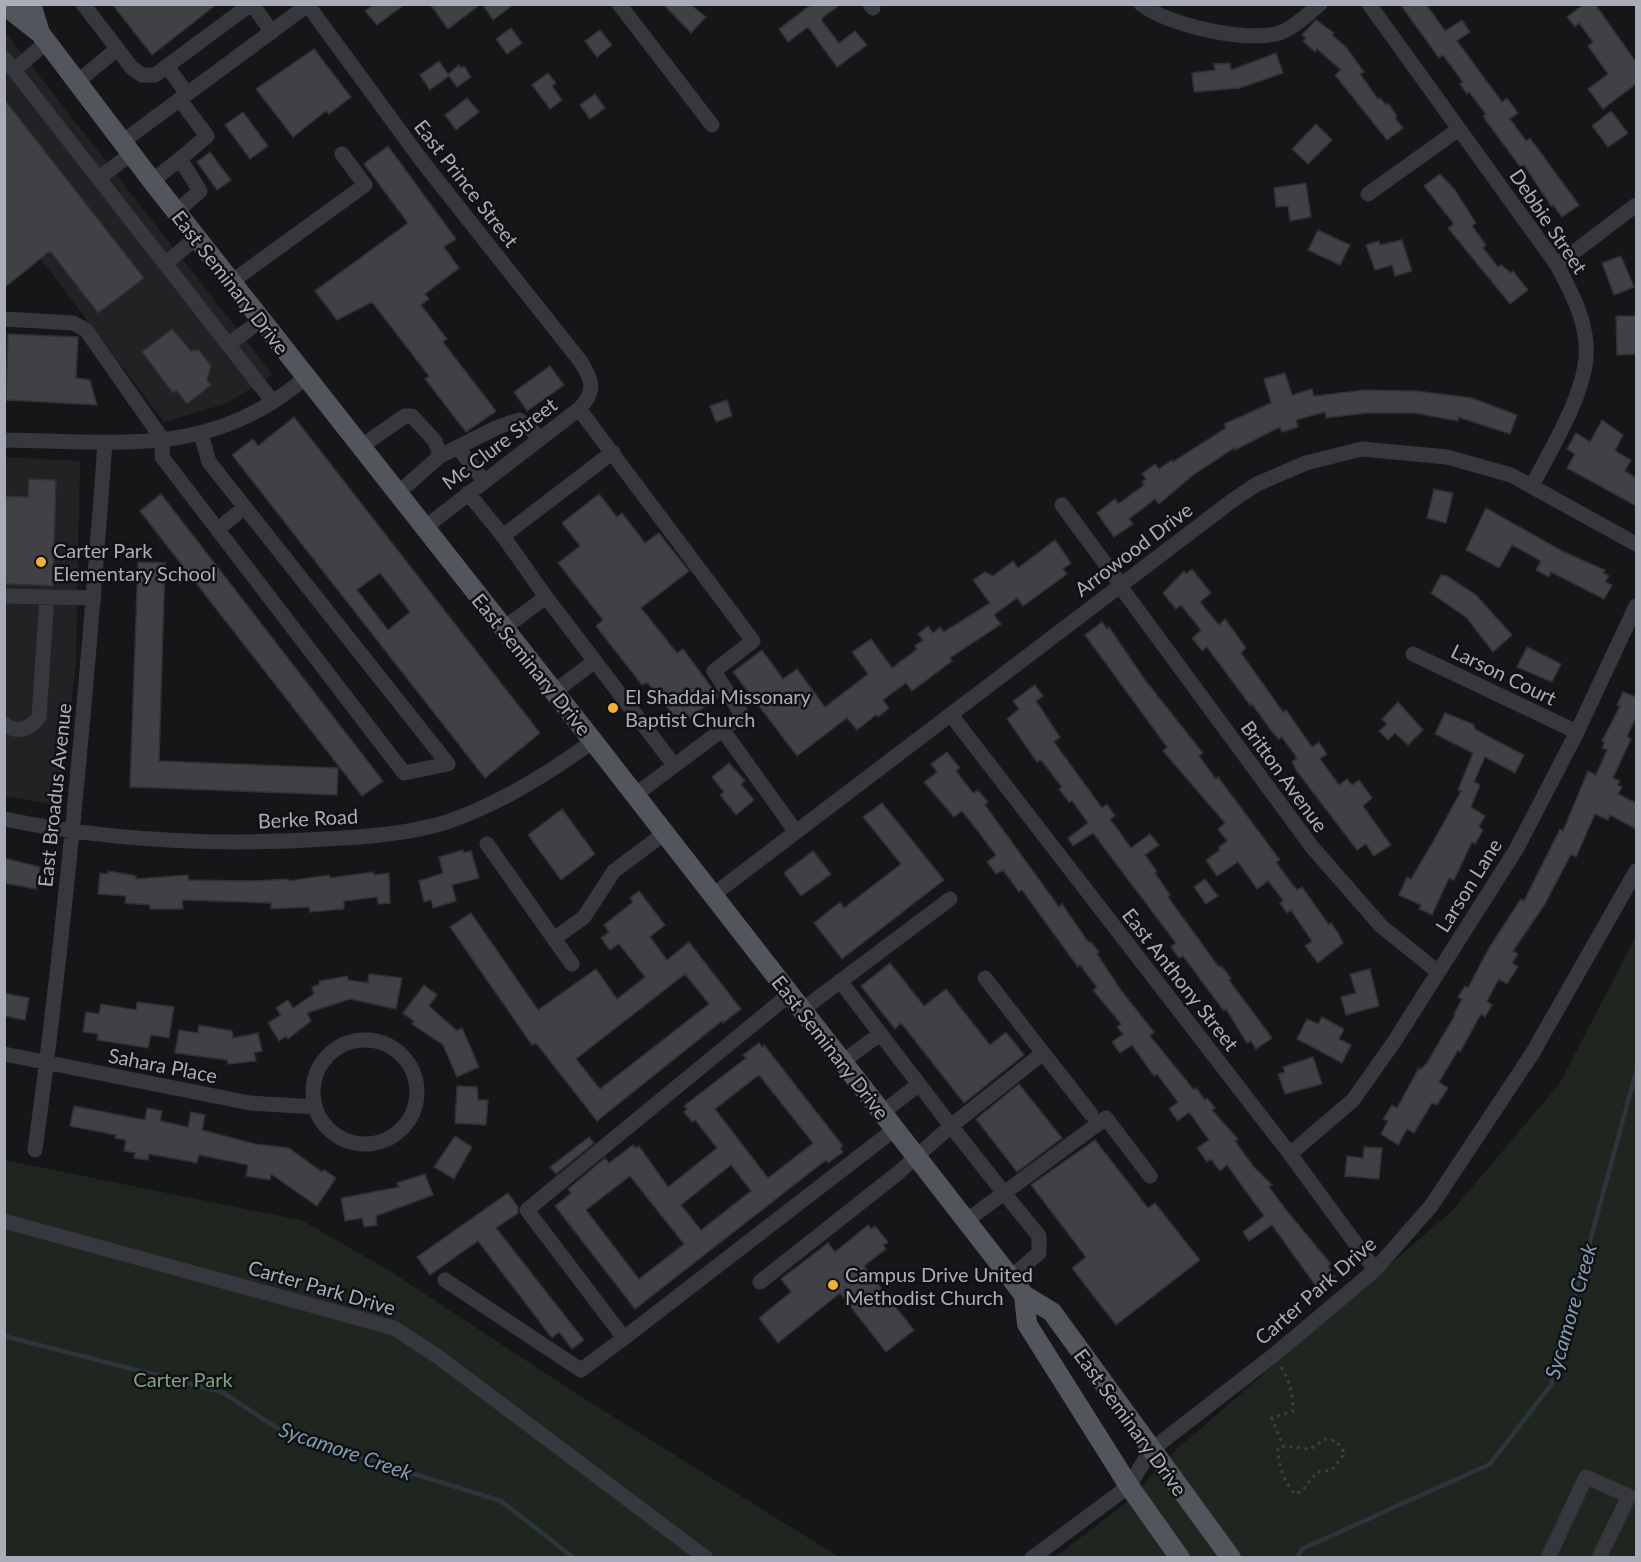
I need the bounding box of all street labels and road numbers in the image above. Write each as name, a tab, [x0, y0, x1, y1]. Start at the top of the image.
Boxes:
street label: East Prince Street	[410, 115, 524, 251]
street label: Debbie Street	[1505, 164, 1593, 278]
street label: East Seminary Drive	[167, 205, 295, 359]
street label: Mc Clure Street	[437, 392, 561, 494]
street label: Arrowood Drive	[1069, 497, 1197, 601]
street label: East Seminary Drive	[467, 588, 597, 740]
street label: Larson Court	[1448, 638, 1560, 710]
street label: East Broadus Avenue	[32, 702, 76, 888]
street label: Britton Avenue	[1237, 716, 1333, 836]
street label: Berke Road	[257, 803, 359, 833]
street label: Larson Lane	[1430, 834, 1506, 936]
street label: East Anthony Street	[1118, 903, 1244, 1055]
street label: East Seminary Drive	[767, 970, 895, 1124]
street label: Sahara Place	[106, 1043, 220, 1087]
street label: Carter Park Drive	[1250, 1231, 1380, 1349]
street label: Carter Park Drive	[246, 1254, 398, 1320]
street label: East Seminary Drive	[1070, 1344, 1192, 1500]

